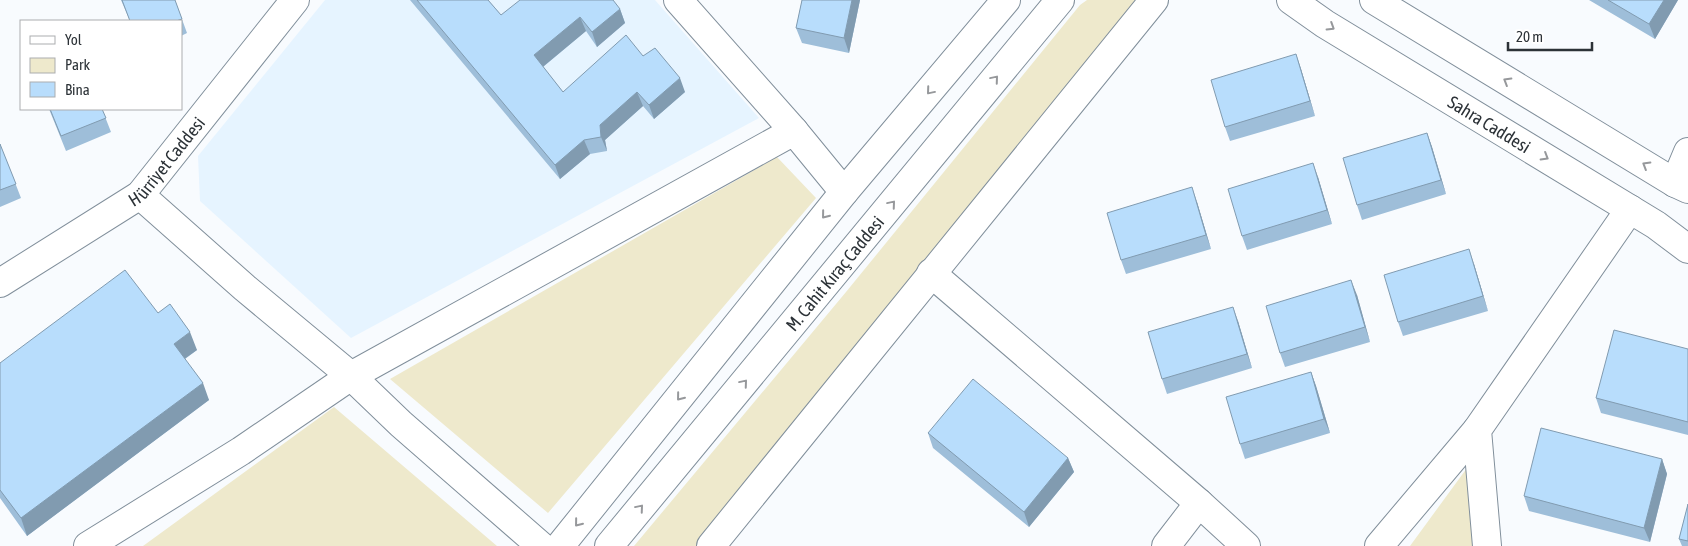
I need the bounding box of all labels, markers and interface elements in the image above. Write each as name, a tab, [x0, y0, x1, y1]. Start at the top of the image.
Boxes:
legend	[20, 20, 182, 110]
scale bar	[1508, 20, 1592, 52]
one-way arrow	[1326, 21, 1335, 31]
text: 20 m	[1516, 28, 1543, 45]
text: Yol	[65, 31, 82, 48]
text: Park	[65, 56, 90, 73]
one-way arrow	[990, 75, 999, 84]
one-way arrow	[1503, 77, 1512, 87]
text: Bina	[65, 81, 90, 98]
one-way arrow	[926, 85, 935, 94]
street label: Sahra Caddesi	[1444, 91, 1535, 157]
street label: Hürriyet Caddesi	[124, 112, 209, 210]
one-way arrow	[1539, 151, 1548, 161]
one-way arrow	[1642, 162, 1651, 172]
one-way arrow	[886, 201, 895, 210]
one-way arrow	[822, 210, 831, 219]
street label: M. Cahit Kıraç Caddesi	[781, 211, 888, 335]
one-way arrow	[738, 380, 746, 389]
one-way arrow	[676, 391, 685, 400]
one-way arrow	[635, 505, 644, 514]
one-way arrow	[576, 517, 584, 526]

